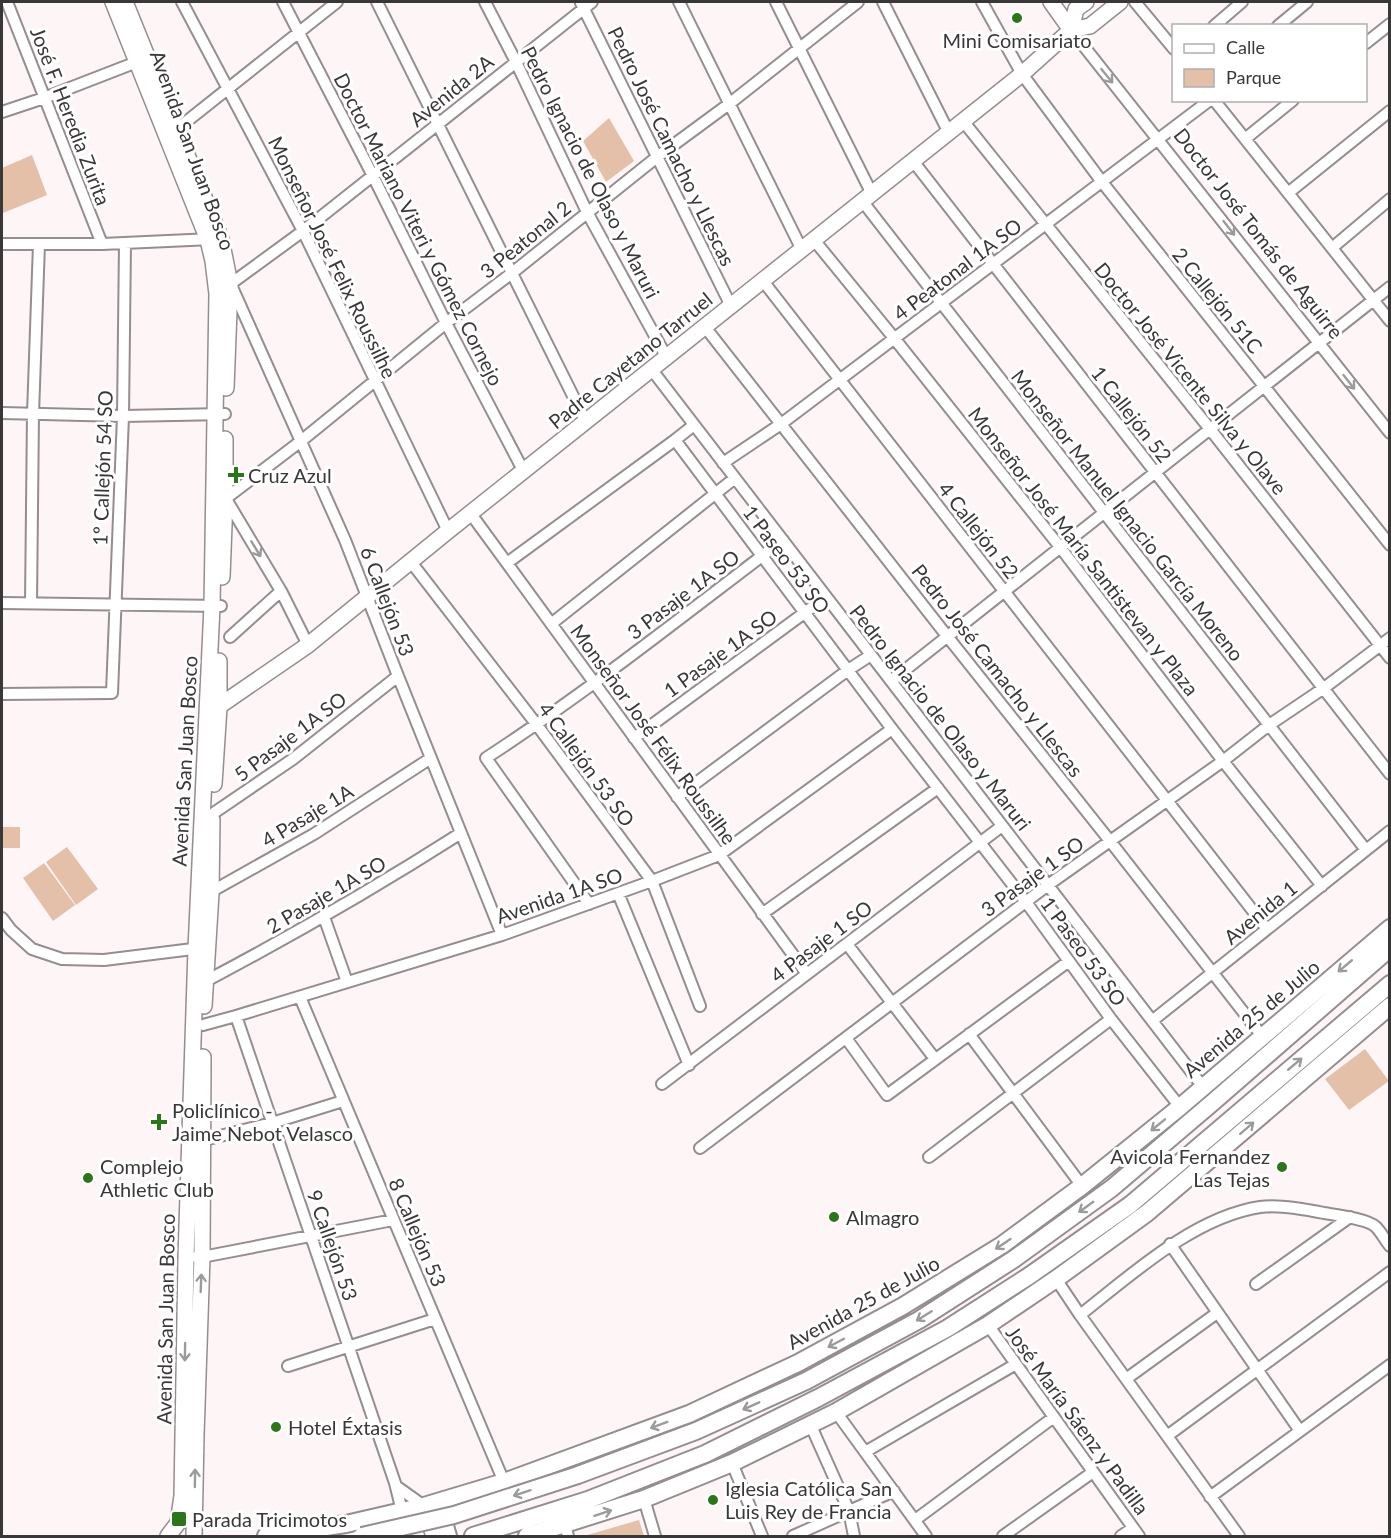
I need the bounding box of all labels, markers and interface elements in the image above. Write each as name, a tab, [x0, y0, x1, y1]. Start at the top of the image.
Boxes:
marker: Mini Comisariato	[1010, 11, 1024, 25]
street label: Pedro José Camacho y Llescas	[603, 22, 741, 270]
street label: José F. Heredia Zurita	[26, 23, 116, 209]
legend	[1172, 24, 1367, 102]
place label: Mini Comisariato	[943, 28, 1092, 52]
text: Calle	[1226, 36, 1265, 58]
street label: Pedro Ignacio de Olaso y Maruri	[517, 42, 665, 302]
street label: Avenida San Juan Bosco	[146, 47, 240, 253]
street label: Avenida 2A	[404, 49, 498, 131]
text: Parque	[1226, 66, 1281, 88]
one-way arrow	[1101, 67, 1114, 83]
street label: Doctor Mariano Viteri y Gómez Cornejo	[329, 69, 509, 389]
street label: Doctor José Tomás de Aguirre	[1169, 123, 1349, 343]
street label: Monseñor José Felix Roussilhe	[264, 132, 402, 382]
street label: 3 Peatonal 2	[475, 195, 575, 283]
street label: 4 Peatonal 1A SO	[888, 213, 1026, 325]
one-way arrow	[1222, 220, 1235, 236]
street label: 2 Callejón 51C	[1168, 242, 1268, 358]
street label: Doctor José Vicente Silva y Olave	[1090, 257, 1292, 499]
street label: Padre Cayetano Tarruel	[543, 287, 717, 433]
street label: 1 Callejón 52	[1087, 361, 1177, 467]
street label: Monseñor Manuel Ignacio García Moreno	[1007, 364, 1249, 666]
one-way arrow	[1343, 373, 1356, 389]
street label: 1º Callejón 54 SO	[87, 390, 117, 546]
street label: Monseñor José María Santistevan y Plaza	[964, 402, 1204, 700]
place label: Cruz Azul	[248, 463, 332, 487]
marker: Cruz Azul	[229, 468, 243, 482]
street label: 4 Callejón 52	[934, 477, 1024, 583]
street label: 1 Paseo 53 SO	[739, 500, 835, 618]
one-way arrow	[250, 540, 262, 557]
street label: 6 Callejón 53	[356, 543, 420, 659]
street label: 3 Pasaje 1A SO	[622, 544, 744, 644]
street label: Pedro José Camacho y Llescas	[907, 559, 1089, 781]
street label: Pedro Ignacio de Olaso y Maruri	[845, 599, 1037, 835]
street label: 1 Pasaje 1A SO	[659, 604, 781, 702]
street label: Monseñor José Félix Roussilhe	[566, 619, 742, 849]
street label: Avenida San Juan Bosco	[166, 655, 202, 867]
street label: 5 Pasaje 1A SO	[229, 686, 351, 786]
street label: 4 Callejón 53 SO	[534, 697, 640, 831]
street label: 4 Pasaje 1A	[257, 778, 358, 852]
street label: 3 Pasaje 1 SO	[976, 831, 1088, 921]
street label: 2 Pasaje 1A SO	[262, 850, 390, 938]
street label: Avenida 1A SO	[493, 862, 625, 928]
street label: Avenida 1	[1219, 875, 1301, 949]
street label: 1 Paseo 53 SO	[1036, 892, 1132, 1010]
street label: 4 Pasaje 1 SO	[765, 895, 877, 987]
street label: Avenida 25 de Julio	[1178, 954, 1324, 1082]
one-way arrow	[1338, 959, 1353, 973]
one-way arrow	[1287, 1057, 1302, 1071]
place label: Policlínico - Jaime Nebot Velasco	[172, 1098, 353, 1145]
marker: Policlínico - Jaime Nebot Velasco	[150, 1113, 168, 1131]
one-way arrow	[1150, 1118, 1166, 1131]
one-way arrow	[1239, 1121, 1254, 1135]
place label: Avicola Fernandez Las Tejas	[1110, 1144, 1270, 1191]
place label: Complejo Athletic Club	[100, 1154, 214, 1201]
marker: Avicola Fernandez Las Tejas	[1275, 1160, 1289, 1174]
marker: Complejo Athletic Club	[81, 1171, 95, 1185]
street label: 8 Callejón 53	[384, 1174, 452, 1290]
street label: 9 Callejón 53	[303, 1186, 363, 1304]
one-way arrow	[1078, 1201, 1094, 1213]
place label: Almagro	[846, 1205, 919, 1229]
marker: Almagro	[827, 1210, 841, 1224]
street label: Avenida San Juan Bosco	[151, 1213, 179, 1425]
one-way arrow	[996, 1238, 1012, 1250]
street label: Avenida 25 de Julio	[783, 1250, 943, 1354]
one-way arrow	[195, 1274, 207, 1294]
one-way arrow	[916, 1310, 933, 1322]
street label: José María Sáenz y Padilla	[1002, 1321, 1154, 1519]
one-way arrow	[827, 1338, 845, 1349]
one-way arrow	[179, 1342, 191, 1362]
one-way arrow	[743, 1400, 761, 1412]
place label: Hotel Éxtasis	[288, 1415, 402, 1439]
marker: Hotel Éxtasis	[269, 1420, 283, 1434]
one-way arrow	[650, 1420, 669, 1431]
one-way arrow	[189, 1469, 201, 1489]
place label: Iglesia Católica San Luis Rey de Francia	[725, 1476, 892, 1523]
one-way arrow	[513, 1488, 532, 1499]
marker: Iglesia Católica San Luis Rey de Francia	[706, 1493, 720, 1507]
one-way arrow	[593, 1506, 612, 1517]
place label: Parada Tricimotos	[192, 1507, 347, 1531]
marker: Parada Tricimotos	[170, 1510, 188, 1528]

